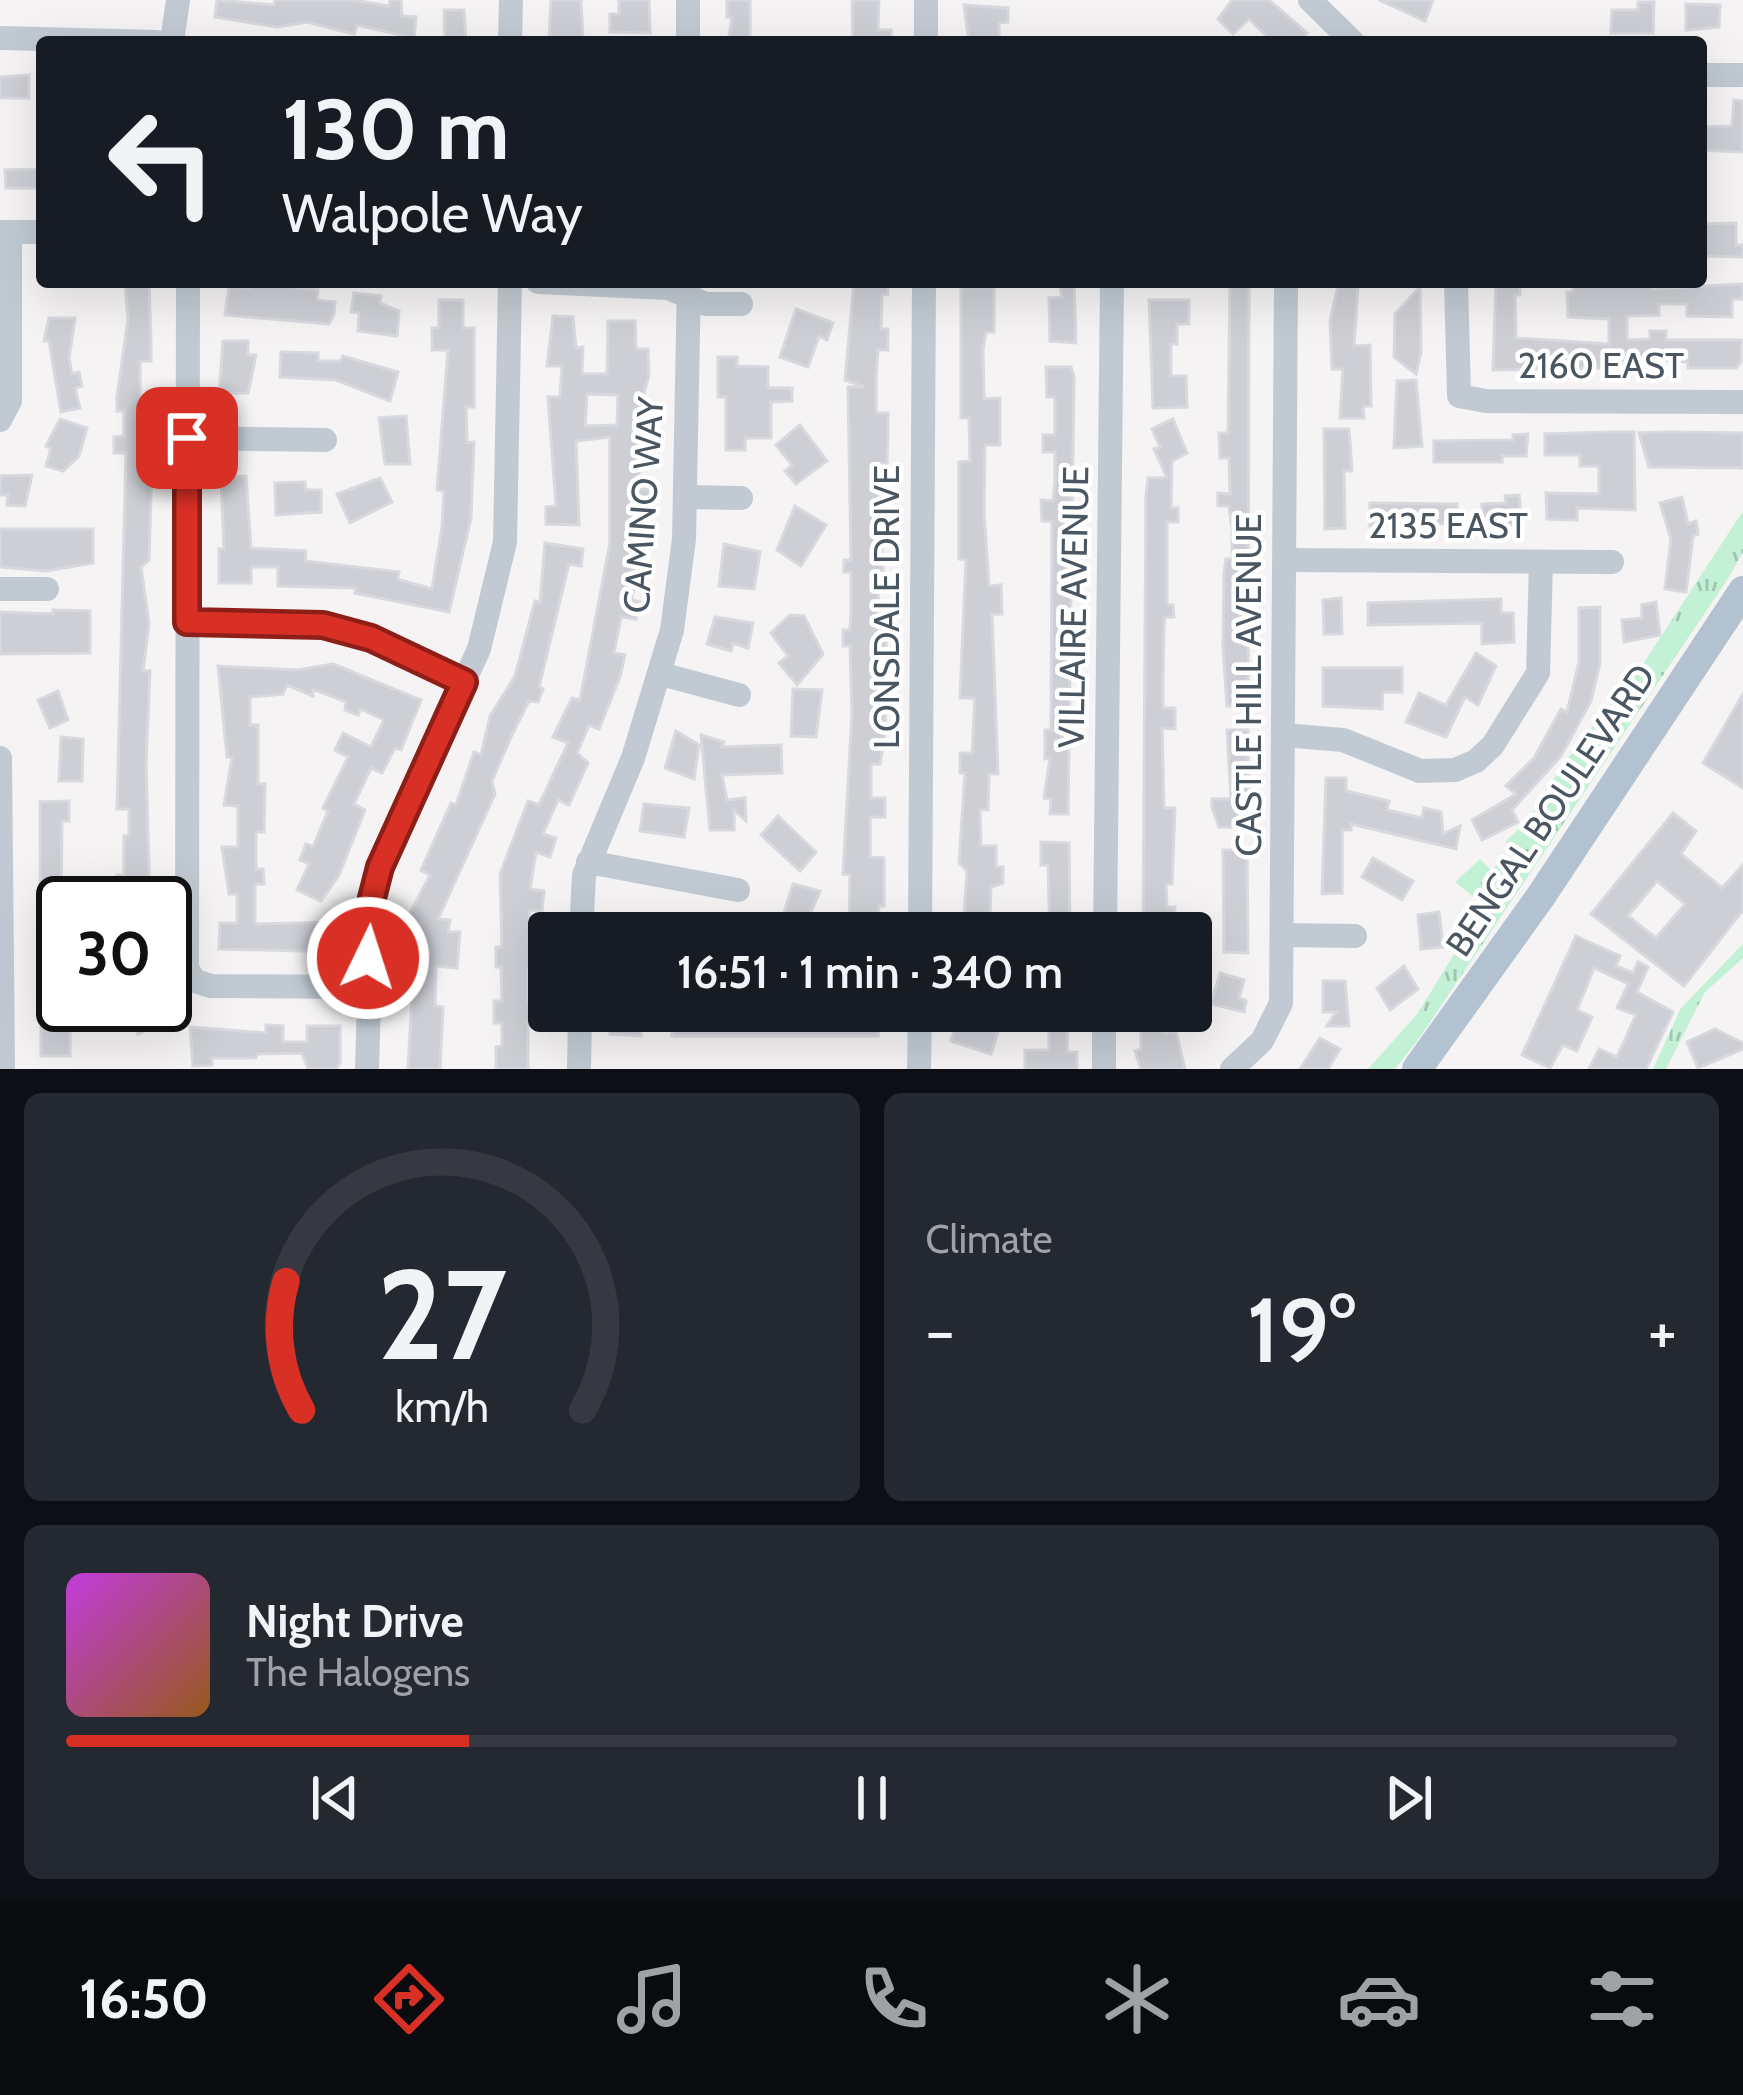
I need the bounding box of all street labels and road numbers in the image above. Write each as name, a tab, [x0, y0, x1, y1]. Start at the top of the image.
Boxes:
street label: 2160 EAST	[1518, 343, 1684, 387]
street label: CAMINO WAY	[613, 395, 673, 615]
street label: LONSDALE DRIVE	[864, 465, 908, 749]
street label: VILLAIRE AVENUE	[1049, 466, 1097, 748]
street label: 2135 EAST	[1368, 503, 1528, 547]
street label: CASTLE HILL AVENUE	[1226, 513, 1270, 857]
street label: BENGAL BOULEVARD	[1436, 656, 1664, 964]

